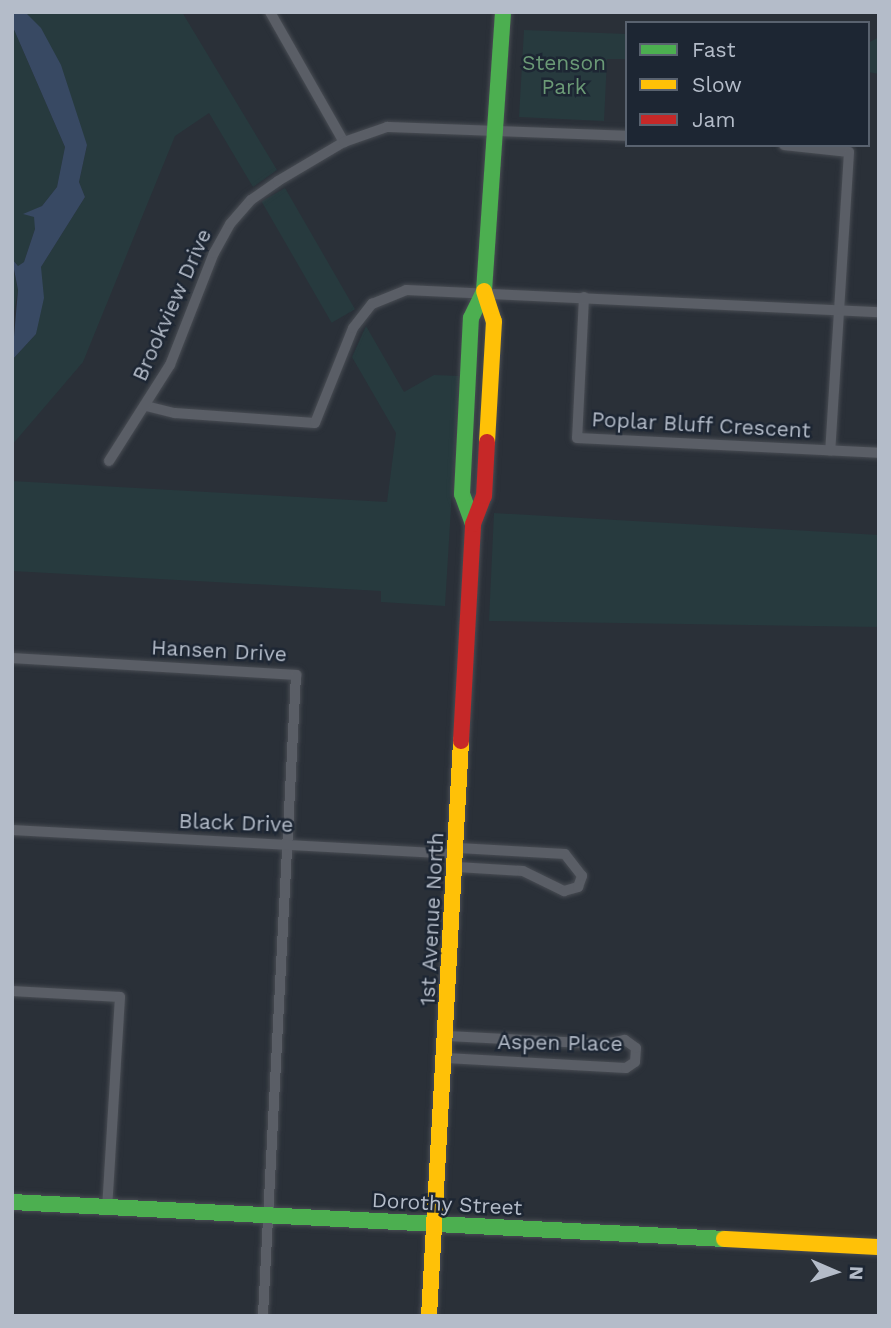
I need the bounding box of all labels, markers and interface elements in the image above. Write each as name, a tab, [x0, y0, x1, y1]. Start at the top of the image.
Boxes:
legend	[625, 21, 870, 147]
text: Fast	[692, 37, 736, 62]
park label: Stenson Park	[522, 50, 606, 100]
text: Slow	[692, 72, 742, 97]
text: Jam	[692, 107, 735, 132]
street label: Brookview Drive	[127, 225, 217, 385]
street label: Poplar Bluff Crescent	[590, 407, 812, 443]
street label: Hansen Drive	[151, 635, 287, 667]
street label: Black Drive	[178, 808, 294, 838]
street label: 1st Avenue North	[415, 831, 449, 1007]
street label: Aspen Place	[497, 1029, 623, 1057]
street label: Dorothy Street	[371, 1187, 523, 1221]
north arrow	[800, 1237, 870, 1307]
text: N	[845, 1265, 868, 1281]

